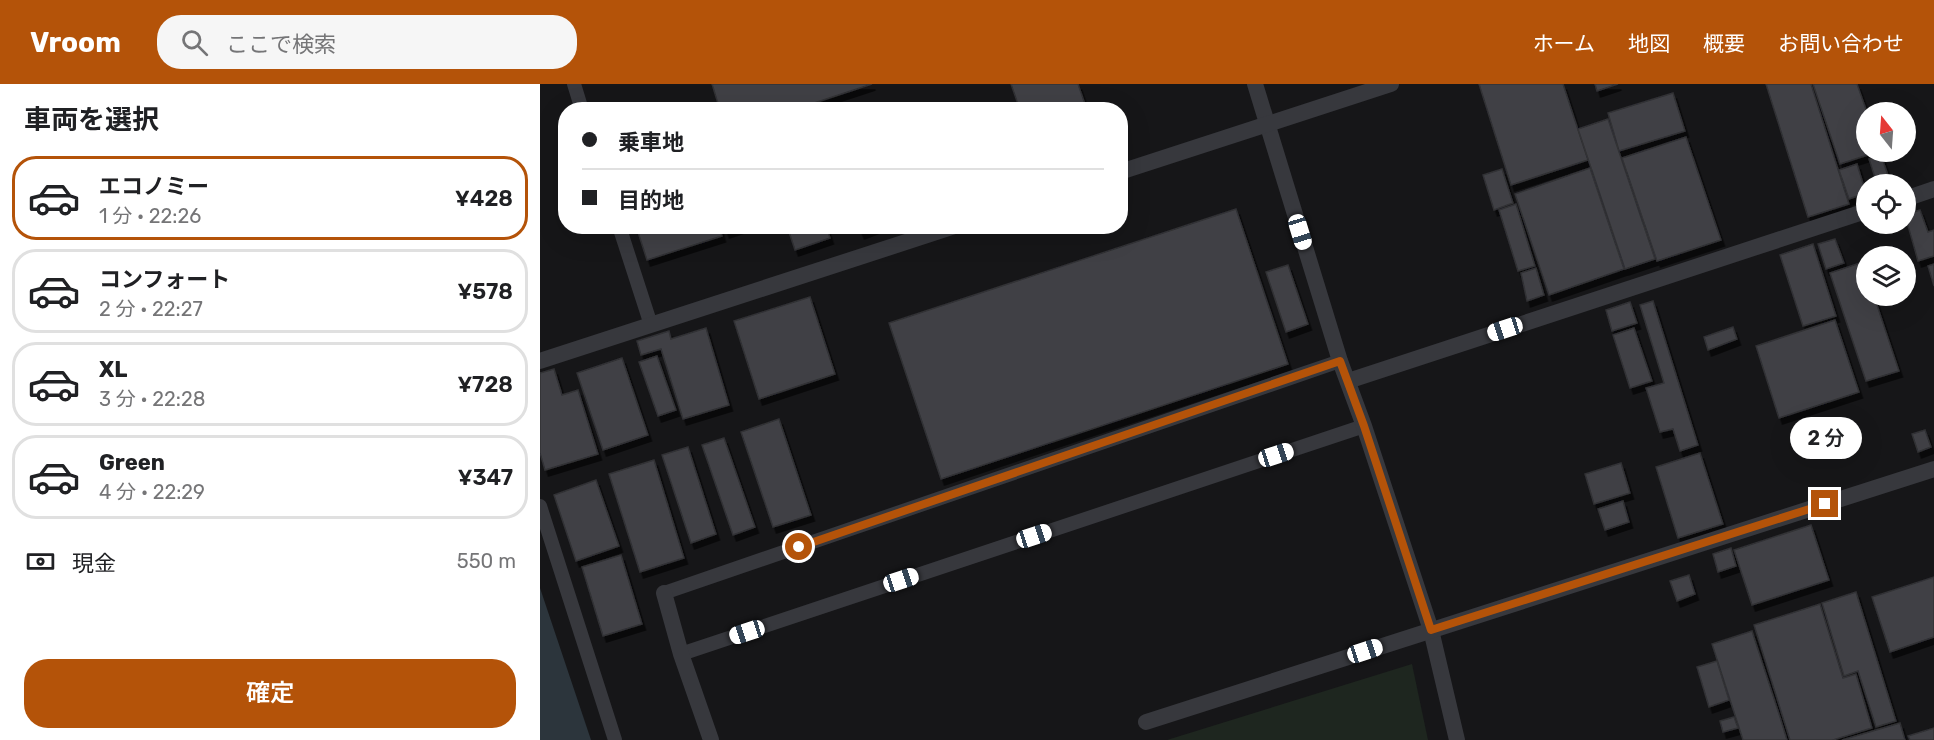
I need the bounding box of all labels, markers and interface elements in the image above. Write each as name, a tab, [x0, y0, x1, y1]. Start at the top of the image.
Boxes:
search box	[157, 15, 577, 69]
text: Vroom	[30, 26, 121, 59]
icon: search	[178, 26, 211, 59]
text: ここで検索	[226, 31, 336, 58]
text: ホーム	[1533, 31, 1595, 56]
text: 地図	[1628, 31, 1670, 56]
text: 概要	[1703, 31, 1745, 56]
text: お問い合わせ	[1778, 31, 1904, 56]
north arrow	[1856, 102, 1916, 162]
map controls	[1856, 102, 1916, 306]
text: 車両を選択	[24, 104, 159, 136]
text: 乗車地	[618, 129, 684, 156]
icon: car	[27, 171, 81, 225]
text: エコノミー	[99, 173, 209, 200]
button: locate	[1856, 174, 1916, 234]
text: ¥428	[455, 185, 513, 212]
text: 目的地	[618, 187, 684, 214]
text: 1 分 · 22:26	[99, 204, 201, 228]
car	[1286, 212, 1314, 252]
button: layers	[1856, 246, 1916, 306]
icon: car	[27, 264, 81, 318]
text: コンフォート	[99, 266, 230, 293]
text: ¥578	[457, 278, 513, 305]
text: 2 分 · 22:27	[99, 297, 203, 321]
car	[1485, 315, 1525, 343]
text: XL	[99, 356, 127, 383]
icon: car	[27, 357, 81, 411]
text: ¥728	[457, 371, 513, 398]
text: 3 分 · 22:28	[99, 387, 205, 411]
callout: 2 分	[1789, 417, 1861, 459]
text: 2 分	[1807, 426, 1845, 450]
car	[1256, 441, 1296, 469]
text: Green	[99, 449, 165, 476]
icon: car	[27, 450, 81, 504]
text: ¥347	[458, 464, 513, 491]
text: 4 分 · 22:29	[99, 480, 205, 504]
route end	[1811, 490, 1838, 517]
car	[1014, 522, 1054, 550]
route start	[785, 533, 812, 560]
icon: cash	[24, 545, 57, 578]
text: 550 m	[457, 549, 516, 573]
text: 現金	[72, 550, 116, 577]
car	[881, 566, 921, 594]
car	[727, 618, 767, 646]
car	[1345, 637, 1385, 665]
button: 確定	[24, 659, 516, 728]

